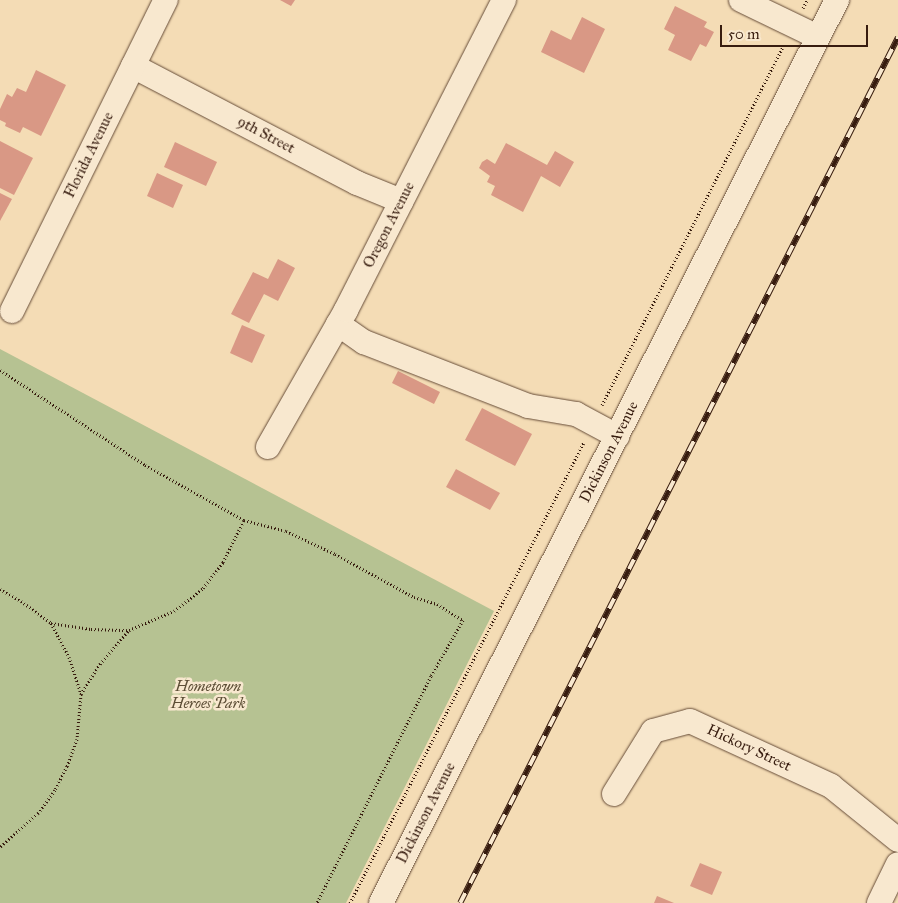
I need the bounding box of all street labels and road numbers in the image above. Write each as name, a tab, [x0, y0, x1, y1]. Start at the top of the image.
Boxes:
street label: Florida Avenue	[60, 109, 118, 201]
street label: 9th Street	[234, 112, 298, 158]
street label: Oregon Avenue	[360, 179, 418, 271]
street label: Dickinson Avenue	[576, 398, 642, 506]
street label: Hickory Street	[704, 721, 794, 775]
street label: Dickinson Avenue	[393, 759, 459, 867]

